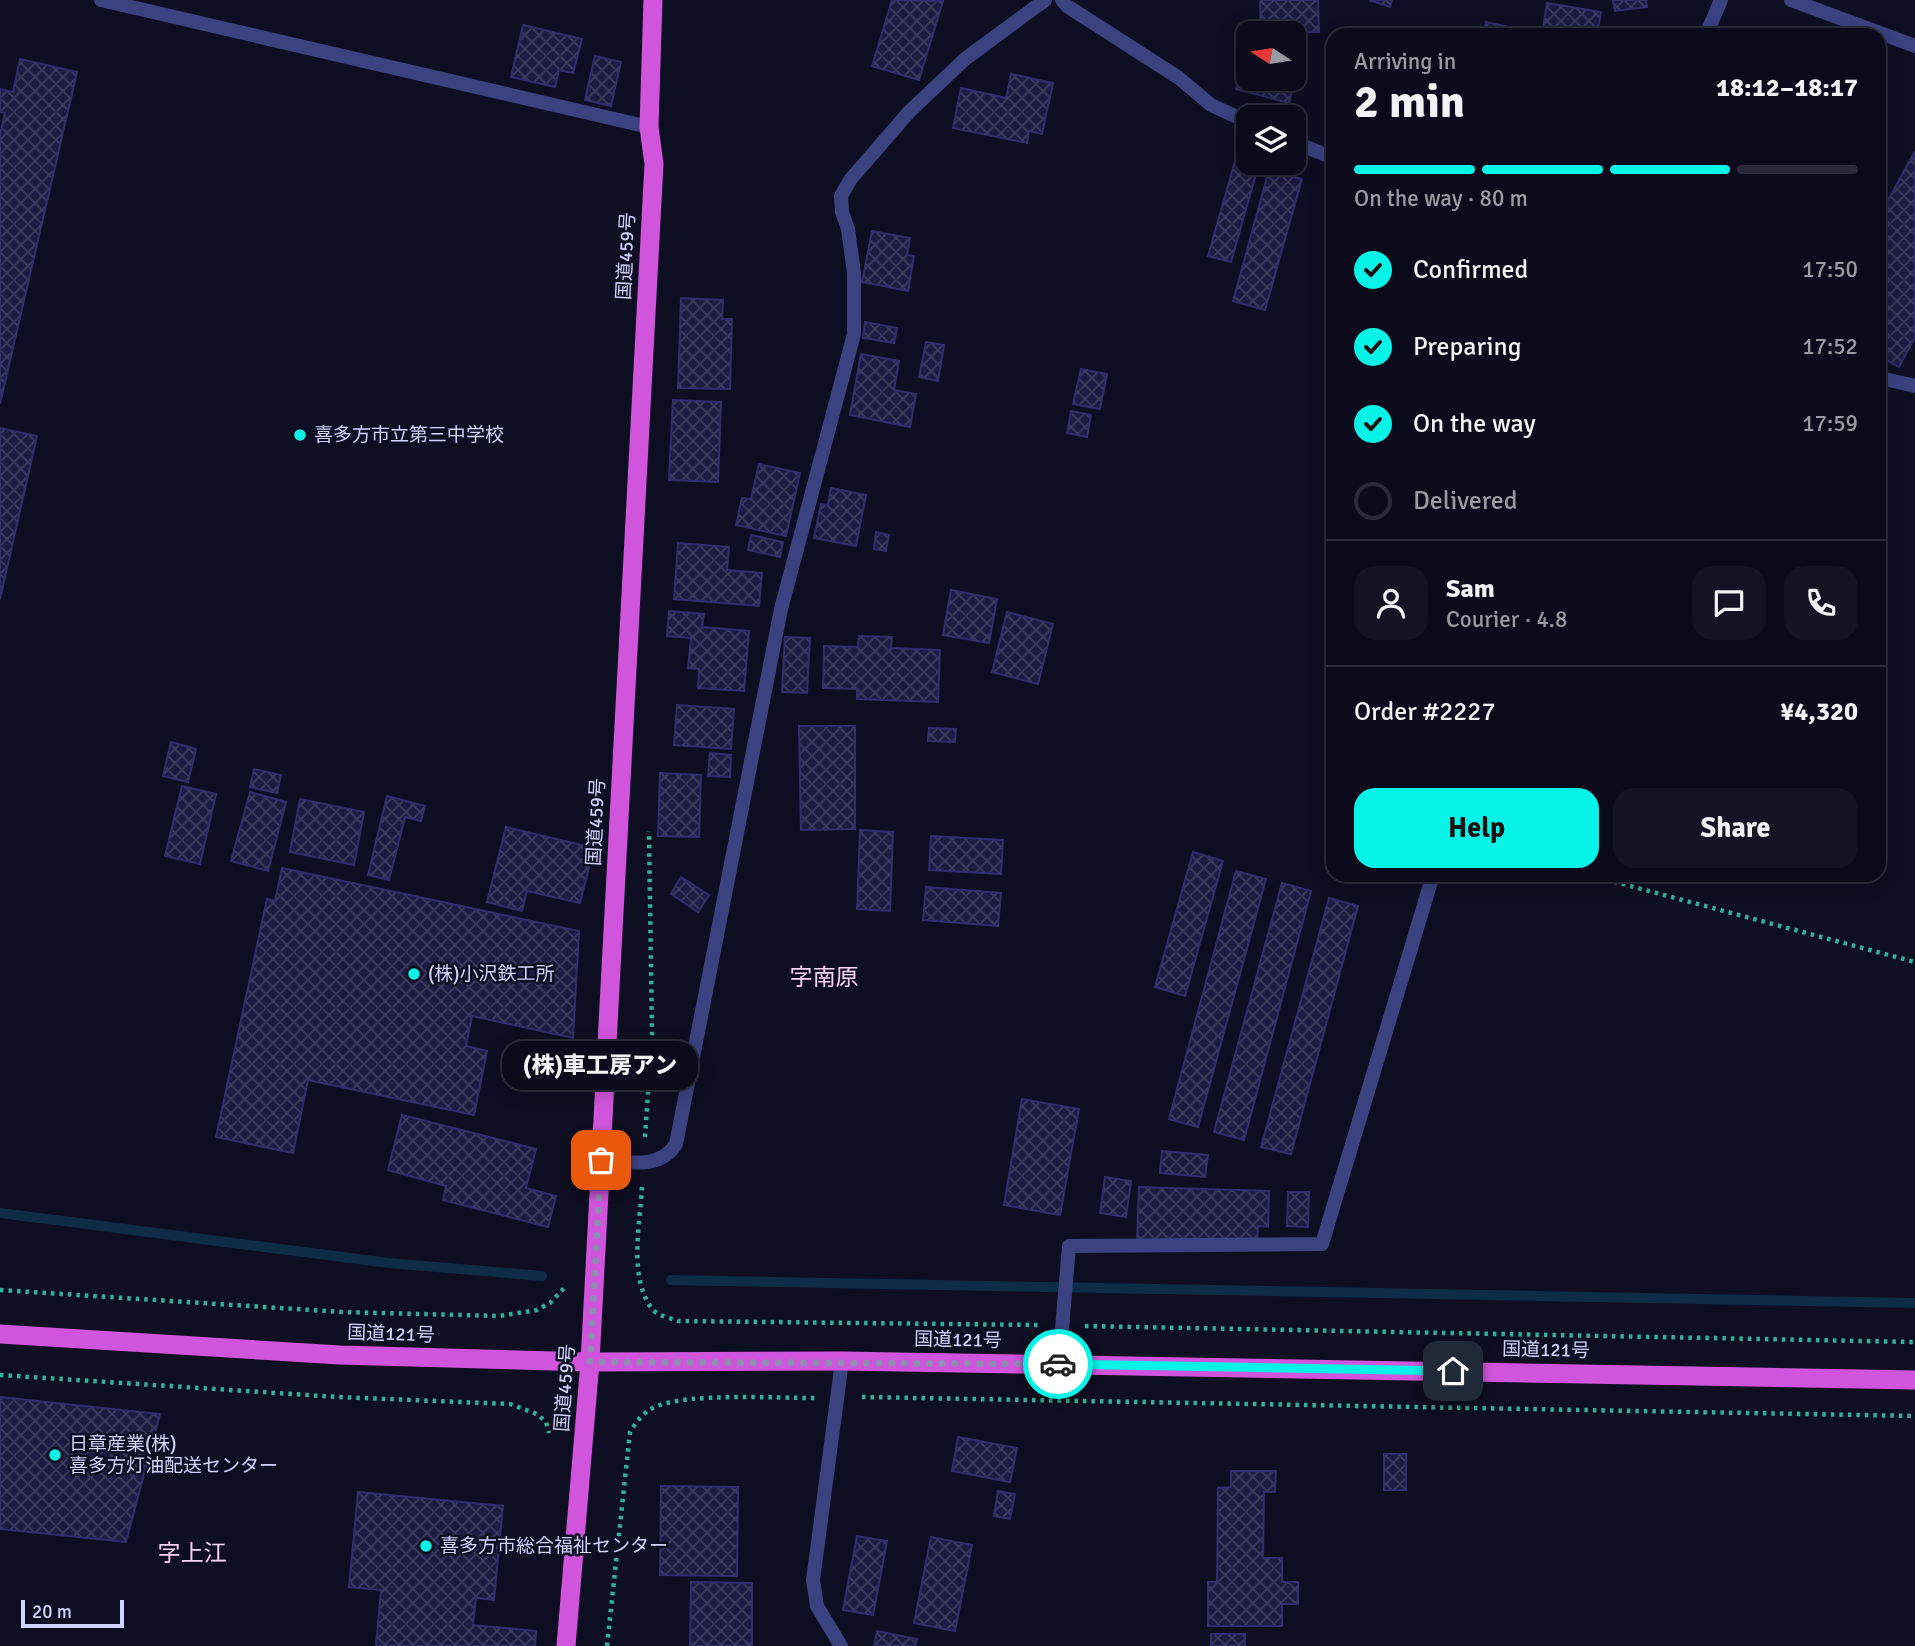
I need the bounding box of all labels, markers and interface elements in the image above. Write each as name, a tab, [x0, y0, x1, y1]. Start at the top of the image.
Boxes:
north arrow	[1236, 21, 1306, 91]
map controls	[1236, 21, 1306, 175]
text: Arriving in	[1354, 47, 1456, 76]
text: 18:12–18:17	[1716, 72, 1858, 104]
text: 2 min	[1354, 74, 1465, 130]
button: layers	[1236, 105, 1306, 175]
text: On the way · 80 m	[1354, 184, 1528, 213]
street label: 国道459号	[612, 212, 640, 300]
icon: check	[1354, 251, 1392, 289]
text: Confirmed	[1413, 254, 1528, 286]
text: 17:50	[1802, 255, 1858, 284]
icon: check	[1354, 328, 1392, 366]
text: Preparing	[1413, 331, 1521, 363]
text: 17:52	[1802, 332, 1858, 361]
icon: check	[1354, 405, 1392, 443]
text: On the way	[1413, 408, 1536, 440]
text: 17:59	[1802, 409, 1858, 438]
place label: 喜多方市立第三中学校	[314, 423, 504, 447]
marker: 喜多方市立第三中学校	[292, 427, 308, 443]
text: Delivered	[1413, 485, 1518, 517]
button: person	[1354, 566, 1428, 640]
button: chat	[1692, 566, 1766, 640]
button: phone	[1784, 566, 1858, 640]
text: Sam	[1446, 573, 1495, 605]
text: Courier · 4.8	[1446, 605, 1567, 634]
text: Order #2227	[1354, 696, 1495, 728]
text: ¥4,320	[1780, 696, 1858, 728]
street label: 国道459号	[582, 778, 610, 866]
button: Help	[1354, 788, 1599, 868]
button: Share	[1613, 788, 1858, 868]
place label: (株)小沢鉄工所	[428, 962, 555, 986]
district label: 字南原	[790, 963, 859, 992]
marker: (株)小沢鉄工所	[406, 966, 422, 982]
callout: (株)車工房アン	[503, 1041, 699, 1090]
text: (株)車工房アン	[523, 1051, 677, 1080]
pin	[571, 1130, 631, 1190]
icon: bag	[582, 1141, 620, 1179]
street label: 国道121号	[347, 1320, 435, 1348]
street label: 国道121号	[914, 1327, 1002, 1353]
courier	[1023, 1329, 1093, 1399]
street label: 国道121号	[1502, 1337, 1590, 1363]
pin	[1423, 1341, 1483, 1401]
street label: 国道459号	[550, 1343, 580, 1433]
icon: car	[1039, 1345, 1077, 1383]
icon: home	[1434, 1352, 1472, 1390]
place label: 日章産業(株) 喜多方灯油配送センター	[69, 1432, 278, 1478]
marker: 日章産業(株) 喜多方灯油配送センター	[47, 1447, 63, 1463]
place label: 喜多方市総合福祉センター	[440, 1534, 668, 1558]
marker: 喜多方市総合福祉センター	[418, 1538, 434, 1554]
district label: 字上江	[158, 1539, 227, 1568]
scale bar	[21, 1597, 124, 1629]
text: 20 m	[32, 1600, 72, 1624]

